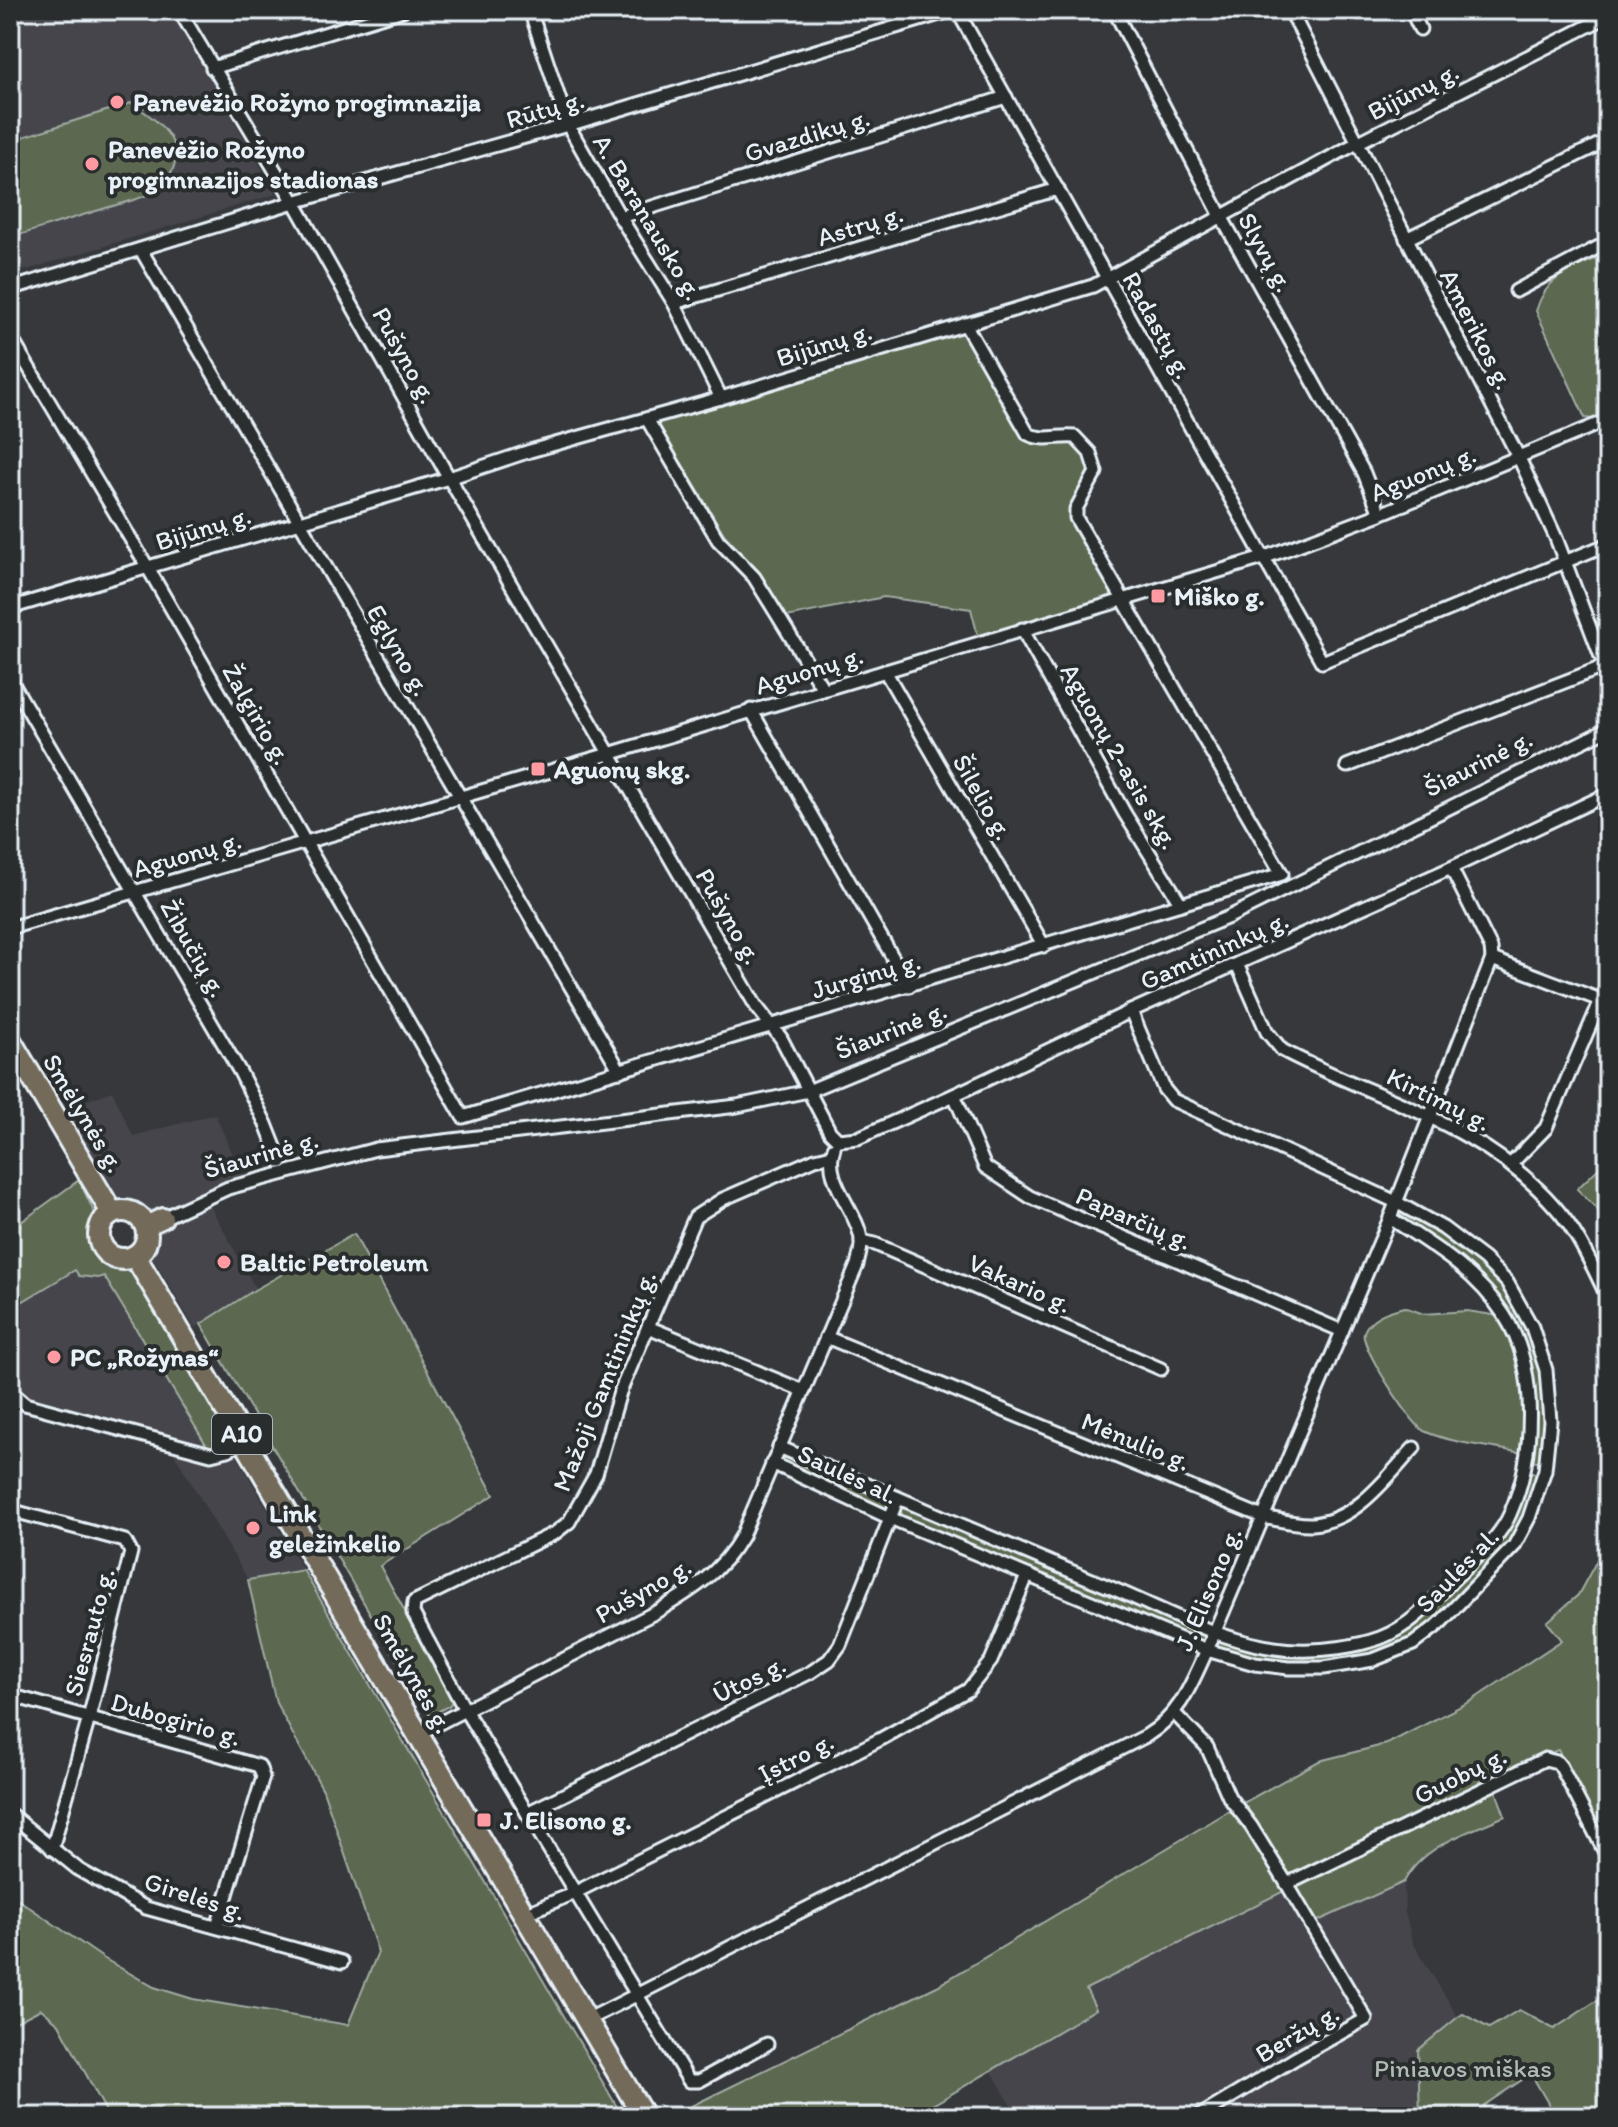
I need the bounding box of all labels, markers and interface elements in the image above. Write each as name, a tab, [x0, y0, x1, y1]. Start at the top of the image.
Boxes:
street label: Bijūnų g.	[1362, 54, 1464, 128]
street label: Rūtų g.	[502, 83, 588, 135]
place label: Panevėžio Rožyno progimnazija	[133, 86, 481, 118]
marker: Panevėžio Rožyno progimnazija	[108, 93, 126, 111]
street label: Gvazdikų g.	[740, 101, 874, 169]
street label: A. Baranausko g.	[586, 128, 710, 306]
place label: Panevėžio Rožyno progimnazijos stadionas	[107, 133, 378, 195]
marker: Panevėžio Rožyno progimnazijos stadionas	[83, 155, 101, 173]
street label: Astrų g.	[813, 197, 907, 253]
street label: Slyvų g.	[1231, 207, 1301, 297]
street label: Amerikos g.	[1433, 263, 1521, 395]
street label: Radastų g.	[1115, 266, 1201, 384]
street label: Pušyno g.	[365, 301, 445, 409]
street label: Bijūnų g.	[772, 314, 876, 374]
street label: Aguonų g.	[1365, 437, 1481, 509]
street label: Bijūnų g.	[151, 498, 255, 558]
place label: Miško g.	[1174, 580, 1265, 612]
marker: Miško g.	[1149, 587, 1167, 605]
street label: Eglyno g.	[360, 598, 438, 702]
street label: Aguonų g.	[751, 638, 867, 702]
street label: Aguonų 2-asis skg.	[1054, 657, 1186, 855]
street label: Žalgirio g.	[215, 658, 299, 770]
street label: Šiaurinė g.	[1418, 722, 1538, 804]
street label: Šilelio g.	[946, 748, 1020, 846]
place label: Aguonų skg.	[553, 753, 690, 785]
marker: Aguonų skg.	[529, 760, 547, 778]
street label: Aguonų g.	[129, 823, 245, 885]
street label: Pušyno g.	[689, 862, 769, 970]
street label: Žibučių g.	[153, 893, 235, 1003]
street label: Gamtininkų g.	[1135, 903, 1293, 997]
street label: Jurginų g.	[808, 944, 924, 1006]
street label: Šiaurinė g.	[831, 993, 951, 1067]
street label: Smėlynės g.	[36, 1048, 132, 1178]
street label: Kirtimų g.	[1382, 1060, 1496, 1138]
street label: Šiaurinė g.	[200, 1122, 322, 1186]
street label: Paparčių g.	[1071, 1179, 1197, 1257]
place label: Baltic Petroleum	[240, 1246, 429, 1278]
street label: Vakario g.	[964, 1246, 1076, 1320]
marker: Baltic Petroleum	[215, 1253, 233, 1271]
street label: Mažoji Gamtininkų g.	[545, 1266, 663, 1496]
place label: PC „Rožynas“	[70, 1341, 219, 1373]
marker: PC „Rožynas“	[45, 1348, 63, 1366]
street label: Mėnulio g.	[1077, 1405, 1195, 1477]
road number: A10	[212, 1414, 272, 1454]
street label: Saulės al.	[793, 1437, 903, 1511]
place label: Link geležinkelio	[269, 1497, 401, 1559]
marker: Link geležinkelio	[244, 1519, 262, 1537]
street label: Saulės al.	[1408, 1520, 1506, 1620]
street label: J. Elisono g.	[1168, 1522, 1248, 1656]
street label: Pušyno g.	[589, 1550, 697, 1630]
street label: Siesrauto g.	[57, 1564, 121, 1700]
street label: Smėlynės g.	[366, 1607, 460, 1739]
street label: Ūtos g.	[707, 1648, 791, 1710]
street label: Dubogirio g.	[107, 1685, 245, 1753]
street label: Įstro g.	[753, 1725, 839, 1789]
street label: Guobų g.	[1409, 1739, 1511, 1811]
place label: J. Elisono g.	[499, 1804, 632, 1836]
marker: J. Elisono g.	[475, 1811, 493, 1829]
street label: Girelės g.	[140, 1865, 250, 1927]
street label: Beržų g.	[1249, 1996, 1345, 2070]
park label: Piniavos miškas	[1374, 2052, 1552, 2084]

